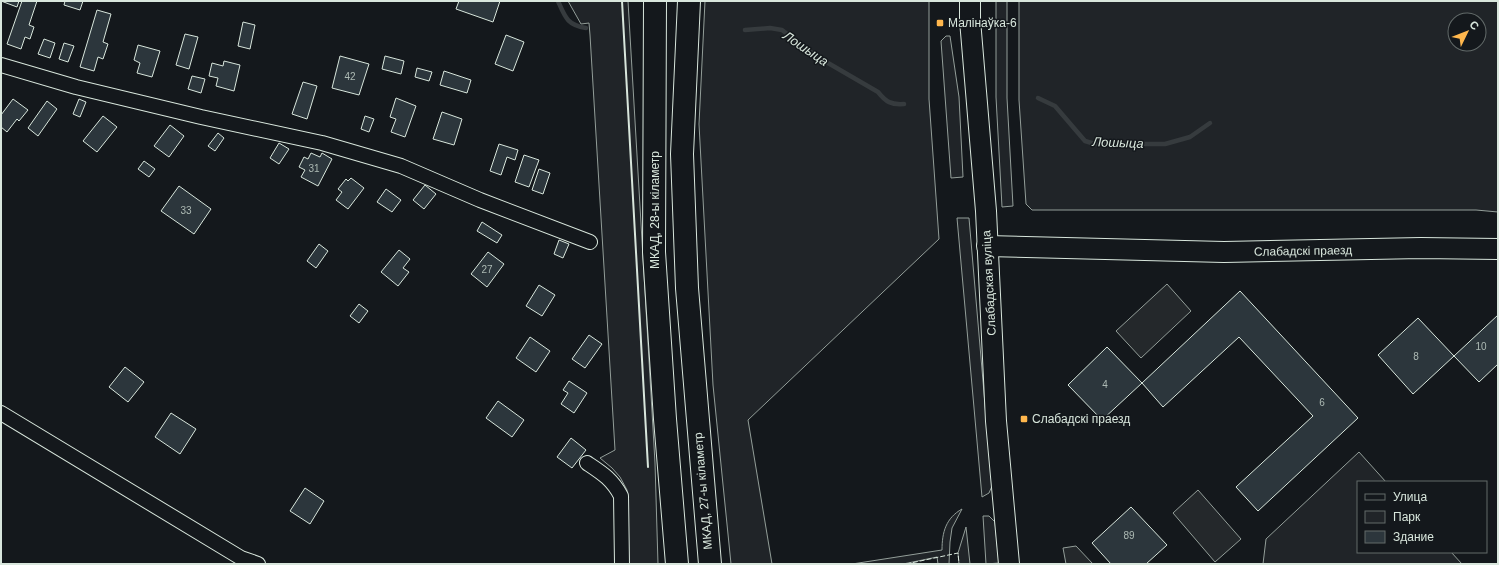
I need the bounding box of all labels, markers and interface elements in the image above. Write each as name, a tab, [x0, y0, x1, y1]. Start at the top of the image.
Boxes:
north arrow	[1447, 12, 1487, 52]
place label: Малінаўка-6	[948, 16, 1017, 30]
marker: Малінаўка-6	[935, 18, 945, 28]
text: С	[1467, 18, 1481, 32]
water label: Лошыца	[779, 27, 831, 69]
house number: 42	[344, 71, 356, 82]
water label: Лошыца	[1091, 134, 1144, 151]
street label: МКАД, 28-ы кіламетр	[648, 151, 662, 269]
house number: 31	[308, 163, 320, 174]
house number: 33	[180, 205, 192, 216]
street label: Слабадская вуліца	[979, 230, 999, 336]
street label: Слабадскі праезд	[1254, 243, 1352, 259]
house number: 27	[481, 264, 493, 275]
house number: 10	[1475, 341, 1487, 352]
house number: 8	[1413, 351, 1419, 362]
house number: 4	[1102, 379, 1108, 390]
house number: 6	[1319, 397, 1325, 408]
place label: Слабадскі праезд	[1032, 412, 1130, 426]
marker: Слабадскі праезд	[1019, 414, 1029, 424]
street label: МКАД, 27-ы кіламетр	[691, 431, 715, 550]
legend	[1357, 481, 1487, 553]
text: Улица	[1393, 490, 1427, 504]
text: Парк	[1393, 510, 1421, 524]
house number: 89	[1123, 530, 1135, 541]
text: Здание	[1393, 530, 1434, 544]

